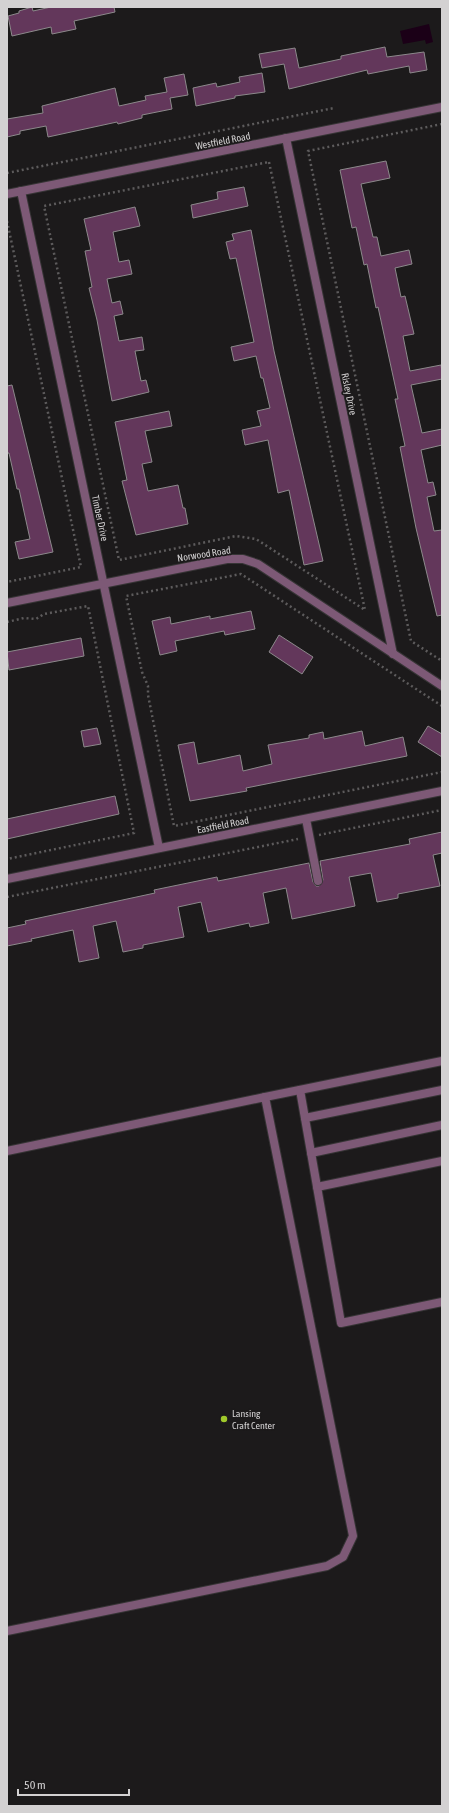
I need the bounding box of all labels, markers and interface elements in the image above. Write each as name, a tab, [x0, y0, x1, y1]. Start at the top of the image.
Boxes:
street label: Westfield Road	[195, 130, 251, 152]
street label: Risley Drive	[339, 372, 359, 416]
street label: Timber Drive	[90, 494, 110, 542]
street label: Norwood Road	[176, 544, 232, 564]
street label: Eastfield Road	[196, 815, 250, 835]
place label: Lansing Craft Center	[232, 1408, 276, 1431]
marker: Lansing Craft Center	[219, 1414, 229, 1424]
scale bar	[18, 1771, 129, 1797]
text: 50 m	[24, 1778, 46, 1792]

